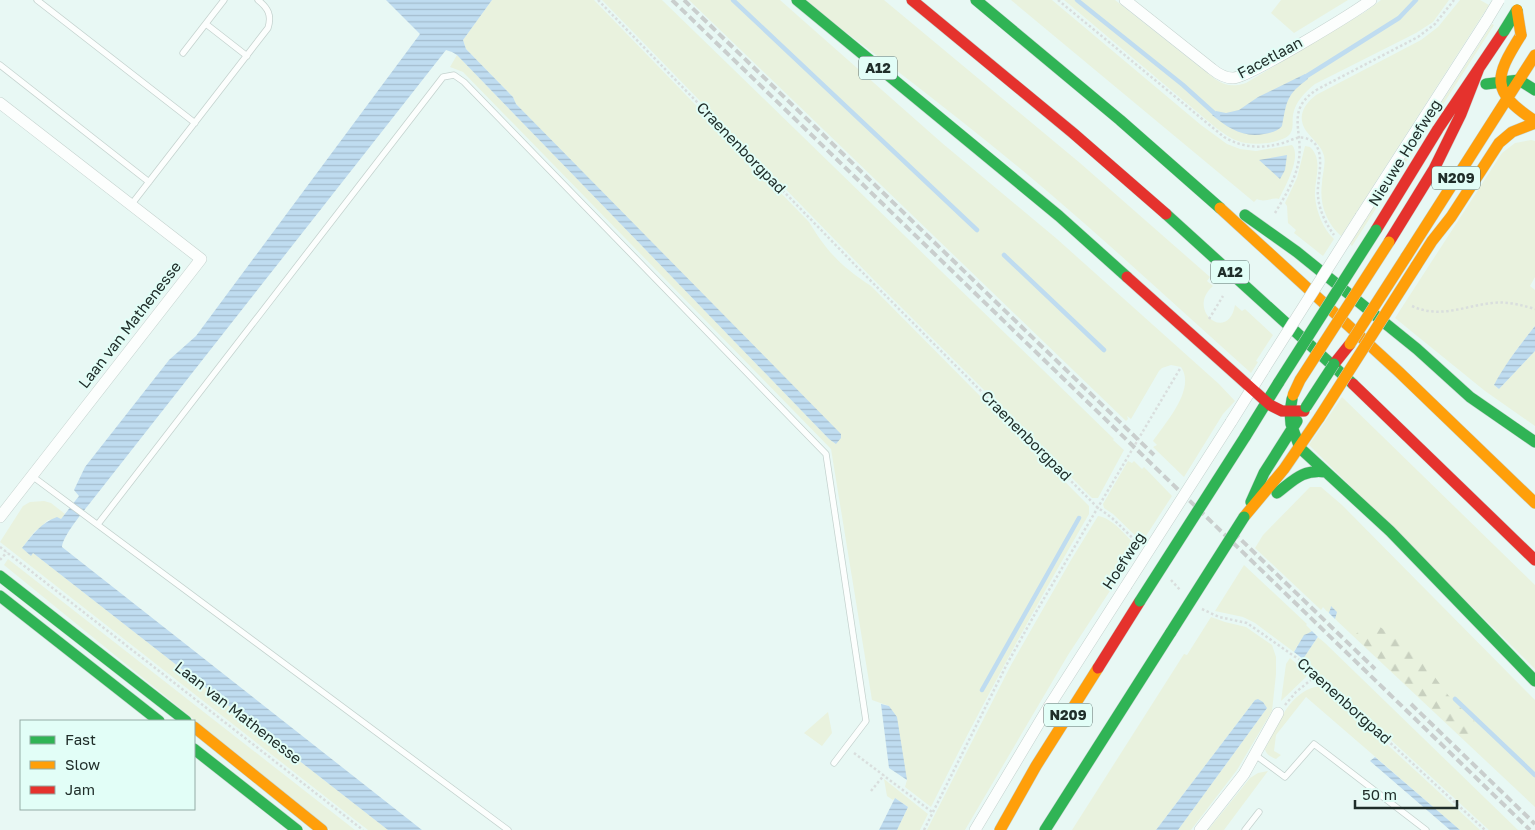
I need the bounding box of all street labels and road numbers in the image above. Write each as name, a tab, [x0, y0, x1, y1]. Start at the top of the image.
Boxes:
street label: Facetlaan	[1234, 33, 1305, 82]
road number: A12	[859, 56, 897, 80]
street label: Nieuwe Hoefweg	[1364, 96, 1444, 209]
street label: Craenenborgpad	[693, 98, 790, 197]
road number: N209	[1432, 167, 1480, 190]
street label: Laan van Mathenesse	[74, 257, 184, 391]
road number: A12	[1211, 260, 1249, 284]
street label: Craenenborgpad	[978, 386, 1076, 484]
street label: Hoefweg	[1098, 528, 1148, 592]
street label: Craenenborgpad	[1294, 653, 1395, 747]
street label: Laan van Mathenesse	[172, 657, 306, 767]
road number: N209	[1044, 704, 1092, 726]

